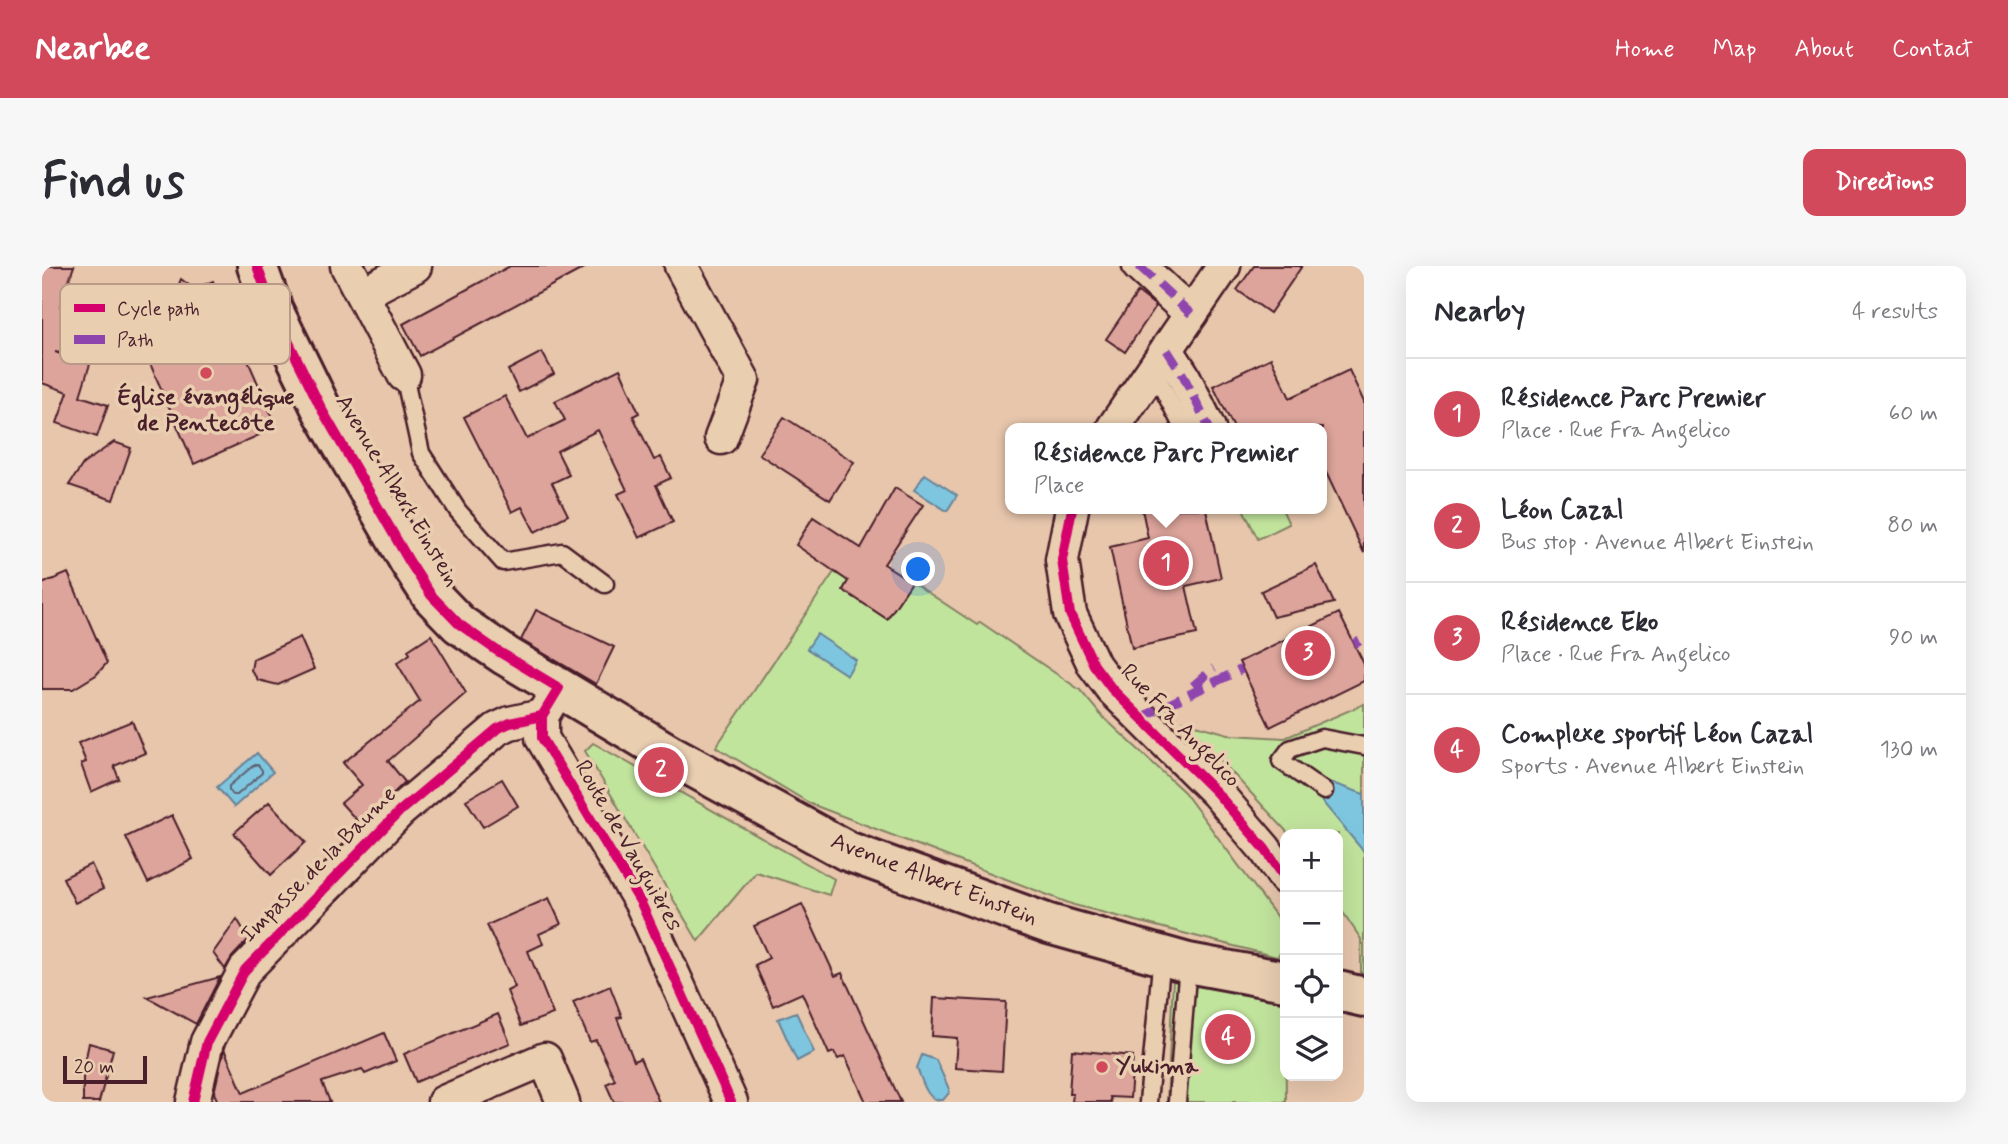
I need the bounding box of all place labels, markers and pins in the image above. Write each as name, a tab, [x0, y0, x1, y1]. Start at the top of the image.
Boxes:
marker: Église évangélique de Pentecôte	[198, 365, 214, 381]
place label: Église évangélique de Pentecôte	[117, 382, 295, 439]
pin: 1	[1143, 537, 1189, 589]
pin: 3	[1285, 627, 1331, 679]
pin: 2	[638, 744, 684, 796]
pin: 4	[1205, 1011, 1251, 1063]
place label: Yukima	[1116, 1052, 1199, 1082]
marker: Yukima	[1094, 1059, 1110, 1075]

